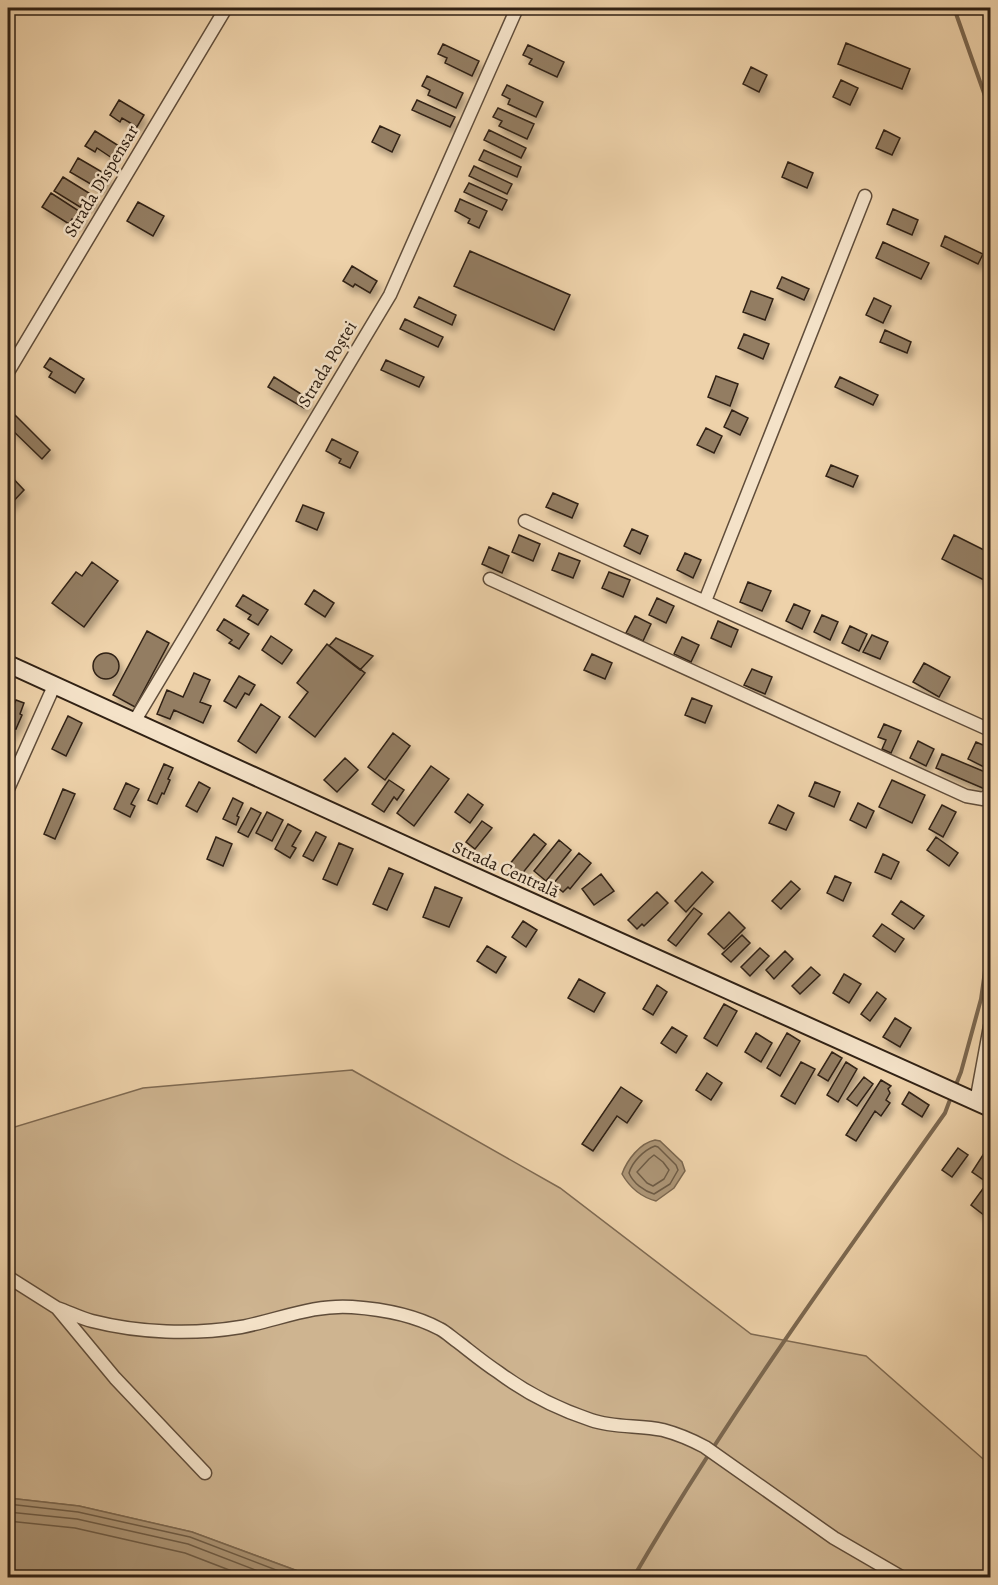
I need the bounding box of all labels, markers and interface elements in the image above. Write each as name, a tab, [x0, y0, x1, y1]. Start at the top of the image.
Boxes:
street label: Strada Dispensar	[58, 120, 144, 242]
street label: Strada Poștei	[292, 316, 362, 412]
street label: Strada Centrală	[449, 835, 564, 904]

